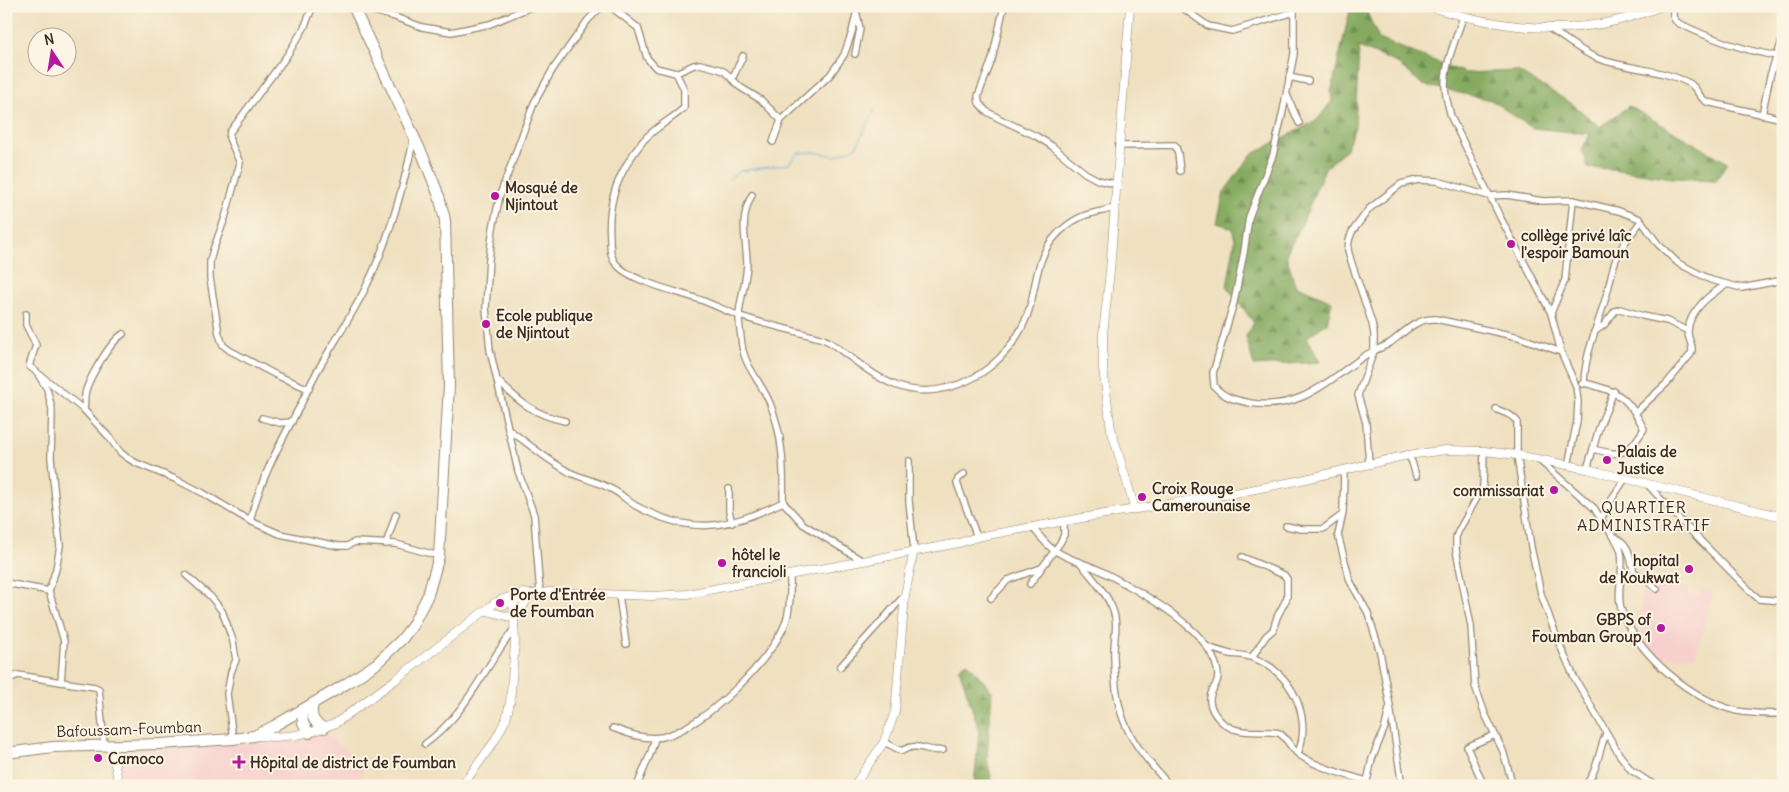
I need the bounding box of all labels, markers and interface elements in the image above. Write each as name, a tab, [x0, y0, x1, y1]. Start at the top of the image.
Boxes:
north arrow	[28, 28, 78, 78]
text: N	[43, 29, 56, 49]
place label: Mosqué de Njintout	[505, 178, 578, 214]
marker: Mosqué de Njintout	[489, 190, 501, 202]
place label: collège privé laîc l'espoir Bamoun	[1521, 226, 1632, 263]
marker: collège privé laîc l'espoir Bamoun	[1505, 238, 1517, 250]
place label: Ecole publique de Njintout	[496, 306, 593, 342]
marker: Ecole publique de Njintout	[480, 318, 492, 330]
place label: Palais de Justice	[1617, 442, 1677, 478]
marker: Palais de Justice	[1601, 454, 1613, 466]
place label: Croix Rouge Camerounaise	[1152, 479, 1250, 515]
place label: commissariat	[1453, 481, 1545, 500]
marker: commissariat	[1548, 484, 1560, 496]
marker: Croix Rouge Camerounaise	[1136, 491, 1148, 503]
district label: QUARTIER ADMINISTRATIF	[1577, 497, 1711, 535]
place label: hôtel le francioli	[732, 545, 786, 581]
place label: hopital de Koukwat	[1599, 551, 1680, 587]
marker: hôtel le francioli	[716, 557, 728, 569]
marker: hopital de Koukwat	[1683, 563, 1695, 575]
place label: Porte d'Entrée de Foumban	[510, 585, 606, 621]
marker: Porte d'Entrée de Foumban	[494, 597, 506, 609]
place label: GBPS of Foumban Group 1	[1532, 610, 1652, 647]
marker: GBPS of Foumban Group 1	[1655, 622, 1667, 634]
street label: Bafoussam-Foumban	[56, 717, 202, 741]
place label: Camoco	[108, 749, 164, 768]
marker: Camoco	[92, 752, 104, 764]
place label: Hôpital de district de Foumban	[250, 753, 456, 773]
marker: Hôpital de district de Foumban	[232, 755, 246, 769]

